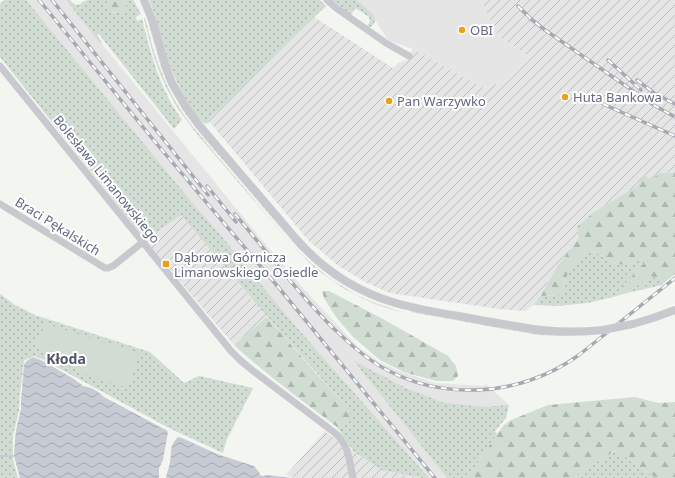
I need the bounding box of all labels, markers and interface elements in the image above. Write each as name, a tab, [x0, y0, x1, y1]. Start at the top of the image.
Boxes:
place label: OBI	[470, 21, 493, 39]
marker: OBI	[457, 25, 467, 35]
place label: Huta Bankowa	[573, 88, 662, 106]
place label: Pan Warzywko	[397, 92, 486, 110]
marker: Huta Bankowa	[560, 92, 570, 102]
marker: Pan Warzywko	[384, 96, 394, 106]
street label: Bolesława Limanowskiego	[50, 111, 164, 247]
street label: Braci Pękalskich	[12, 193, 104, 259]
place label: Dąbrowa Górnicza Limanowskiego Osiedle	[174, 248, 318, 281]
marker: Dąbrowa Górnicza Limanowskiego Osiedle	[161, 259, 171, 269]
district label: Kłoda	[46, 349, 86, 368]

